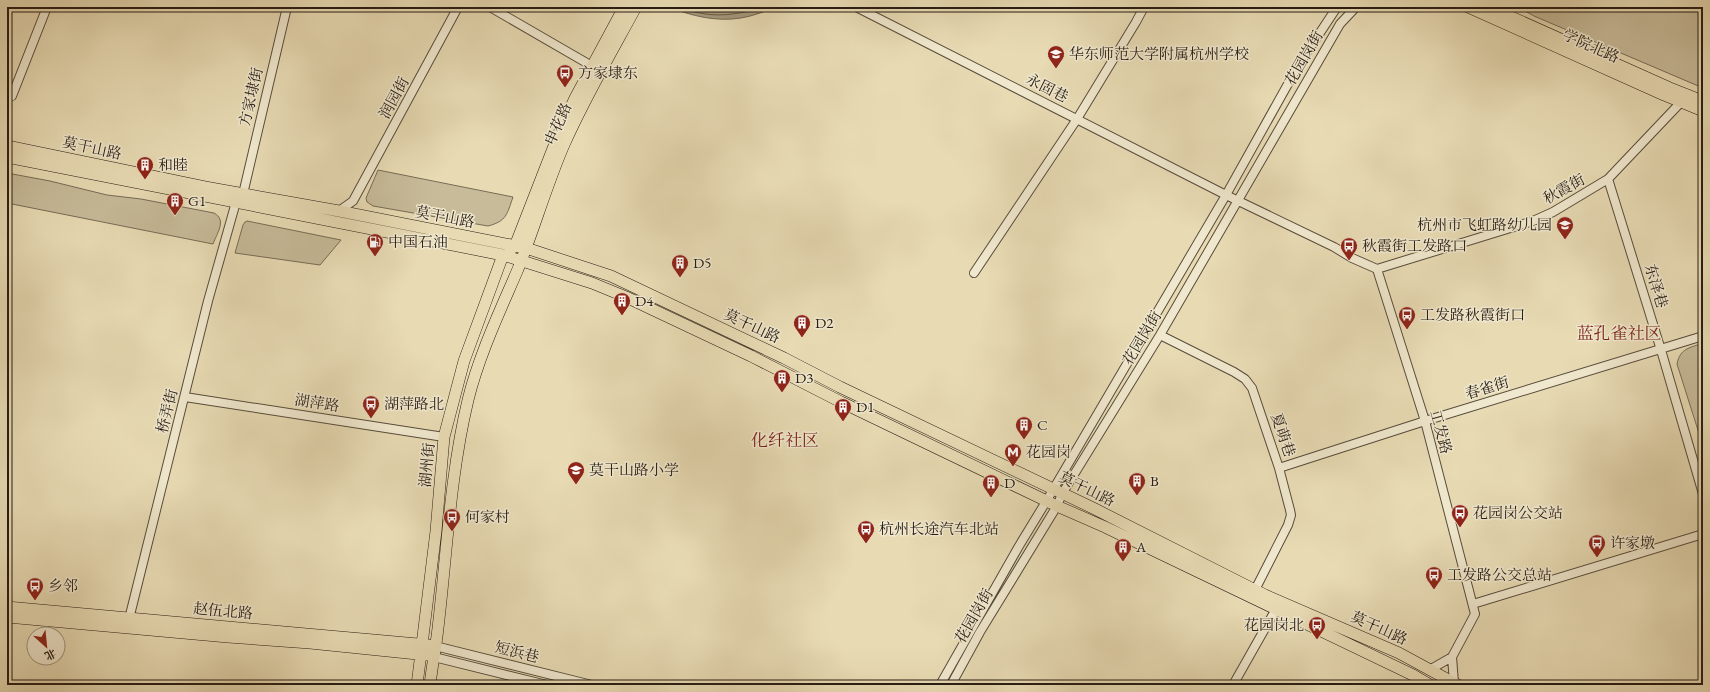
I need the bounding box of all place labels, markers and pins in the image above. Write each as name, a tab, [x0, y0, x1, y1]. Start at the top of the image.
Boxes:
school or university icon: 华东师范大学附属杭州学校	[1046, 44, 1066, 69]
place label: 华东师范大学附属杭州学校	[1069, 44, 1249, 63]
bus stop icon: 方家埭东	[555, 63, 575, 88]
place label: 方家埭东	[578, 63, 638, 82]
building icon: 和睦	[135, 155, 155, 180]
place label: 和睦	[158, 155, 188, 174]
building icon: G1	[165, 191, 185, 216]
place label: G1	[188, 191, 206, 210]
place label: 杭州市飞虹路幼儿园	[1417, 215, 1552, 234]
school or university icon: 杭州市飞虹路幼儿园	[1555, 215, 1575, 240]
fuel station icon: 中国石油	[365, 232, 385, 257]
place label: 中国石油	[388, 232, 448, 251]
bus stop icon: 秋霞街工发路口	[1339, 236, 1359, 261]
place label: 秋霞街工发路口	[1362, 236, 1467, 255]
building icon: D5	[670, 253, 690, 278]
place label: D5	[693, 253, 712, 272]
building icon: D4	[612, 291, 632, 316]
place label: D4	[635, 291, 654, 310]
bus stop icon: 工发路秋霞街口	[1397, 305, 1417, 330]
place label: 工发路秋霞街口	[1420, 305, 1525, 324]
building icon: D2	[792, 313, 812, 338]
place label: D2	[815, 313, 834, 332]
building icon: D3	[772, 368, 792, 393]
place label: D3	[795, 368, 814, 387]
bus stop icon: 湖萍路北	[361, 394, 381, 419]
place label: 湖萍路北	[384, 394, 444, 413]
building icon: D1	[833, 397, 853, 422]
place label: D1	[856, 397, 875, 416]
building icon: C	[1014, 415, 1034, 440]
place label: C	[1037, 415, 1048, 434]
metro station icon: 花园岗	[1003, 442, 1023, 467]
place label: 花园岗	[1026, 442, 1071, 461]
school or university icon: 莫干山路小学	[566, 460, 586, 485]
place label: 莫干山路小学	[589, 460, 679, 479]
building icon: B	[1127, 471, 1147, 496]
place label: B	[1150, 471, 1159, 490]
building icon: D	[981, 473, 1001, 498]
place label: D	[1004, 473, 1015, 492]
bus stop icon: 花园岗公交站	[1450, 503, 1470, 528]
place label: 花园岗公交站	[1473, 503, 1563, 522]
bus stop icon: 何家村	[442, 507, 462, 532]
place label: 何家村	[465, 507, 510, 526]
bus stop icon: 杭州长途汽车北站	[856, 519, 876, 544]
place label: 杭州长途汽车北站	[879, 519, 999, 538]
bus stop icon: 许家墩	[1587, 533, 1607, 558]
place label: 许家墩	[1610, 533, 1655, 552]
building icon: A	[1113, 537, 1133, 562]
place label: A	[1135, 537, 1147, 556]
bus stop icon: 工发路公交总站	[1424, 565, 1444, 590]
place label: 工发路公交总站	[1447, 565, 1552, 584]
bus stop icon: 乡邻	[25, 576, 45, 601]
place label: 乡邻	[48, 576, 78, 595]
place label: 花园岗北	[1244, 615, 1304, 634]
bus stop icon: 花园岗北	[1307, 615, 1327, 640]

